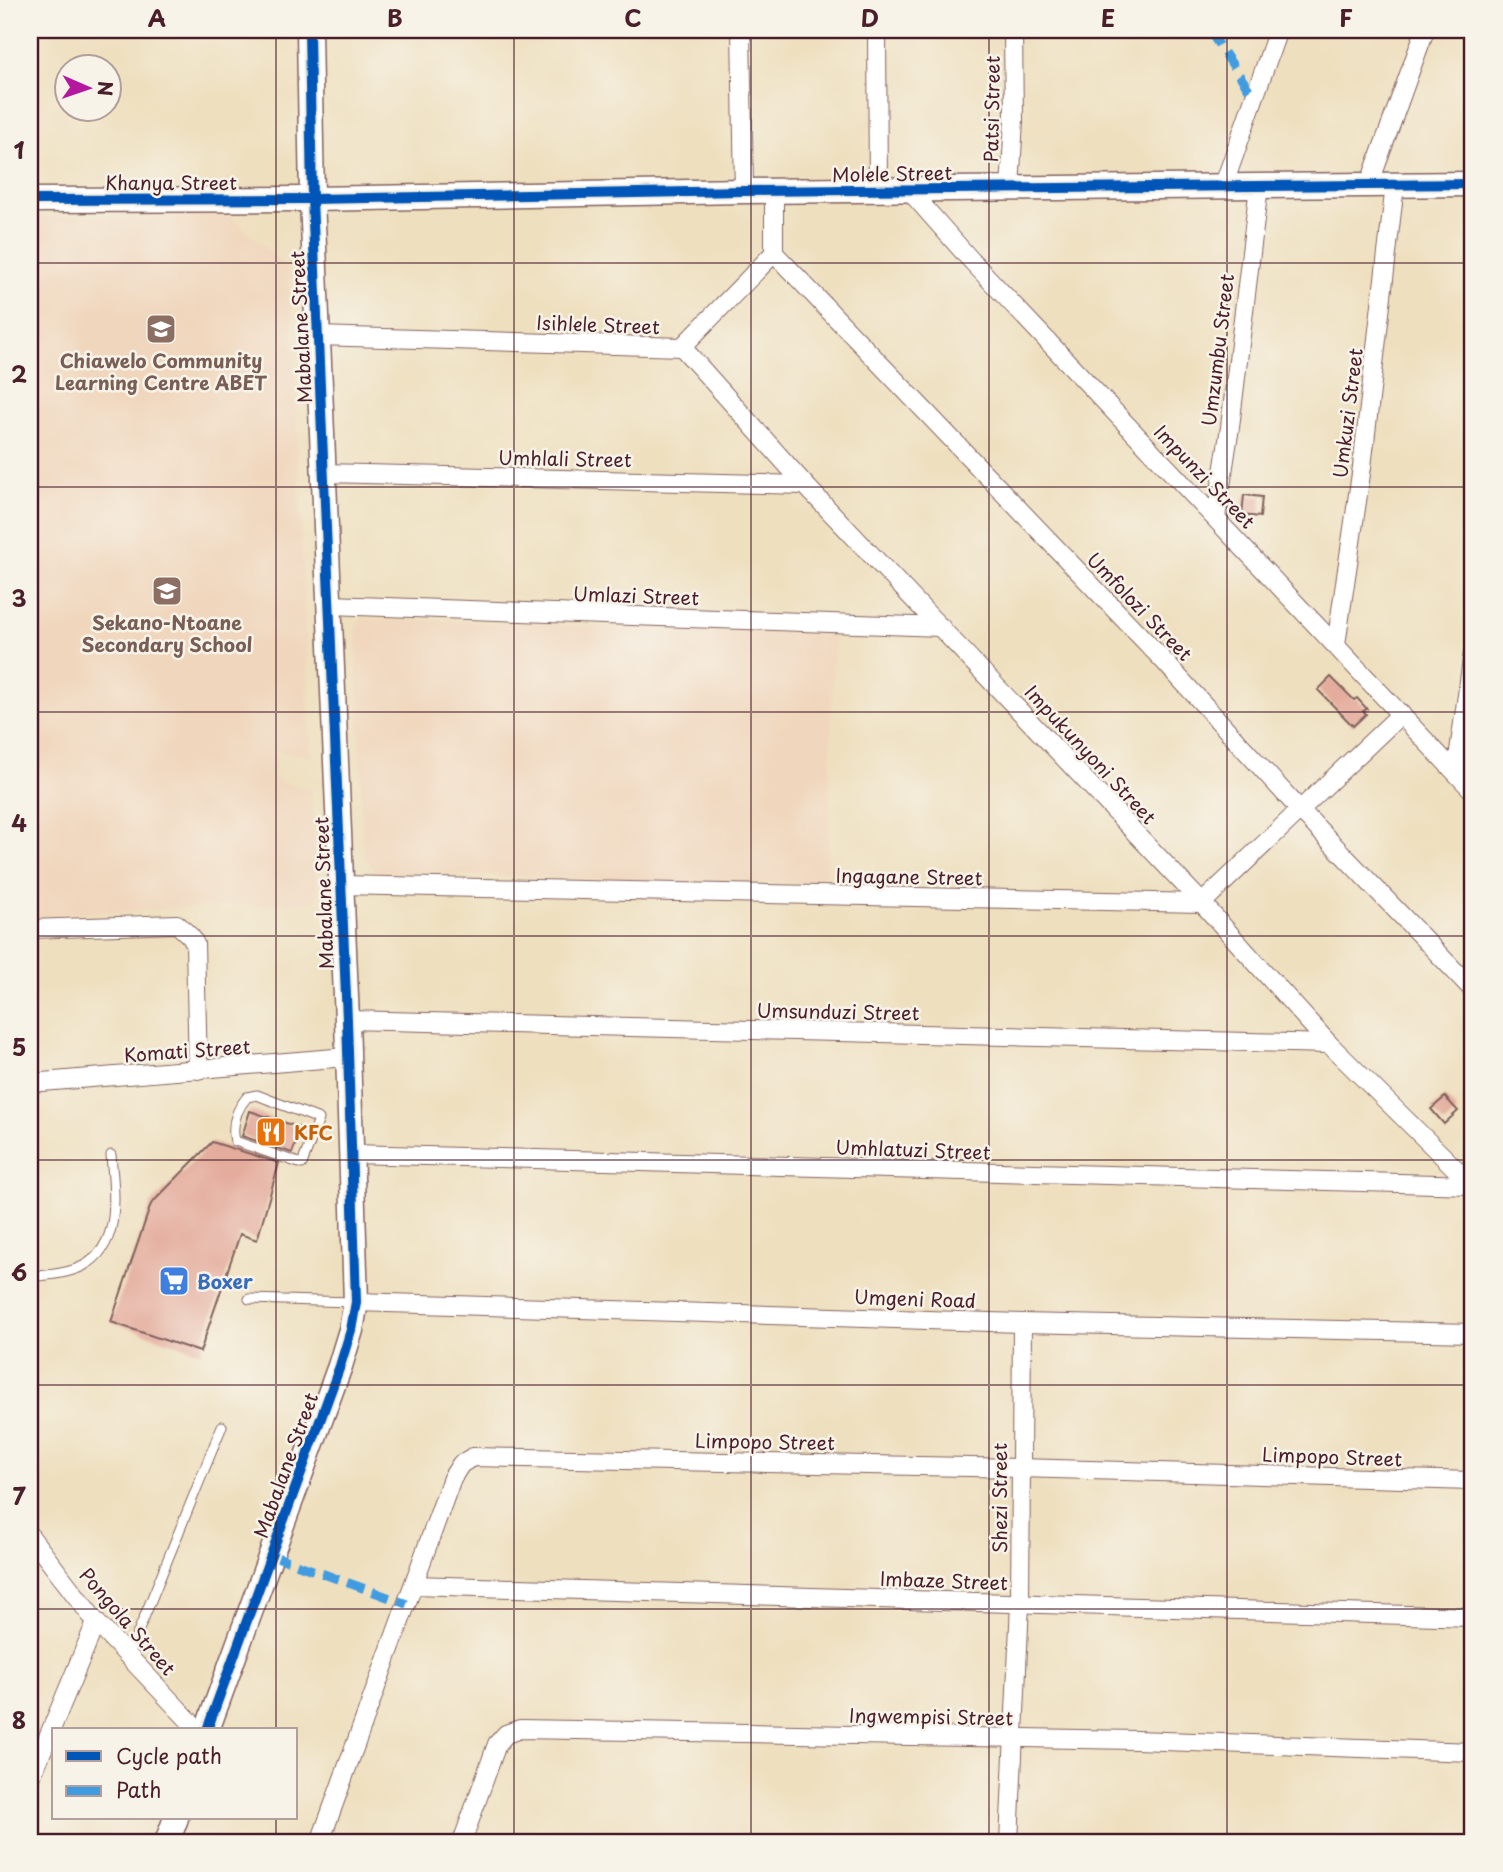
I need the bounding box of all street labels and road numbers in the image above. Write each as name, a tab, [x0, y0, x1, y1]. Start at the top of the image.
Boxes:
street label: Patsi Street	[976, 55, 1006, 163]
street label: Molele Street	[832, 158, 953, 188]
street label: Khanya Street	[105, 168, 237, 196]
street label: Mabalane Street	[282, 250, 318, 404]
street label: Umzumbu Street	[1194, 272, 1240, 428]
street label: Isihlele Street	[536, 308, 660, 340]
street label: Umkuzi Street	[1325, 346, 1369, 480]
street label: Impunzi Street	[1148, 418, 1262, 534]
street label: Umhlali Street	[498, 443, 632, 473]
street label: Umfolozi Street	[1081, 545, 1199, 667]
street label: Umlazi Street	[573, 579, 700, 611]
street label: Impukunyoni Street	[1019, 678, 1163, 830]
street label: Mabalane Street	[306, 816, 340, 970]
street label: Ingagane Street	[835, 861, 983, 891]
street label: Umsunduzi Street	[756, 996, 920, 1026]
street label: Komati Street	[123, 1032, 251, 1068]
street label: Umhlatuzi Street	[835, 1132, 991, 1166]
street label: Umgeni Road	[854, 1282, 976, 1314]
street label: Mabalane Street	[246, 1388, 324, 1541]
street label: Limpopo Street	[695, 1426, 835, 1456]
street label: Limpopo Street	[1262, 1440, 1403, 1472]
street label: Shezi Street	[985, 1442, 1013, 1553]
street label: Pongola Street	[73, 1561, 183, 1681]
street label: Imbaze Street	[880, 1564, 1009, 1596]
street label: Ingwempisi Street	[849, 1701, 1014, 1731]

